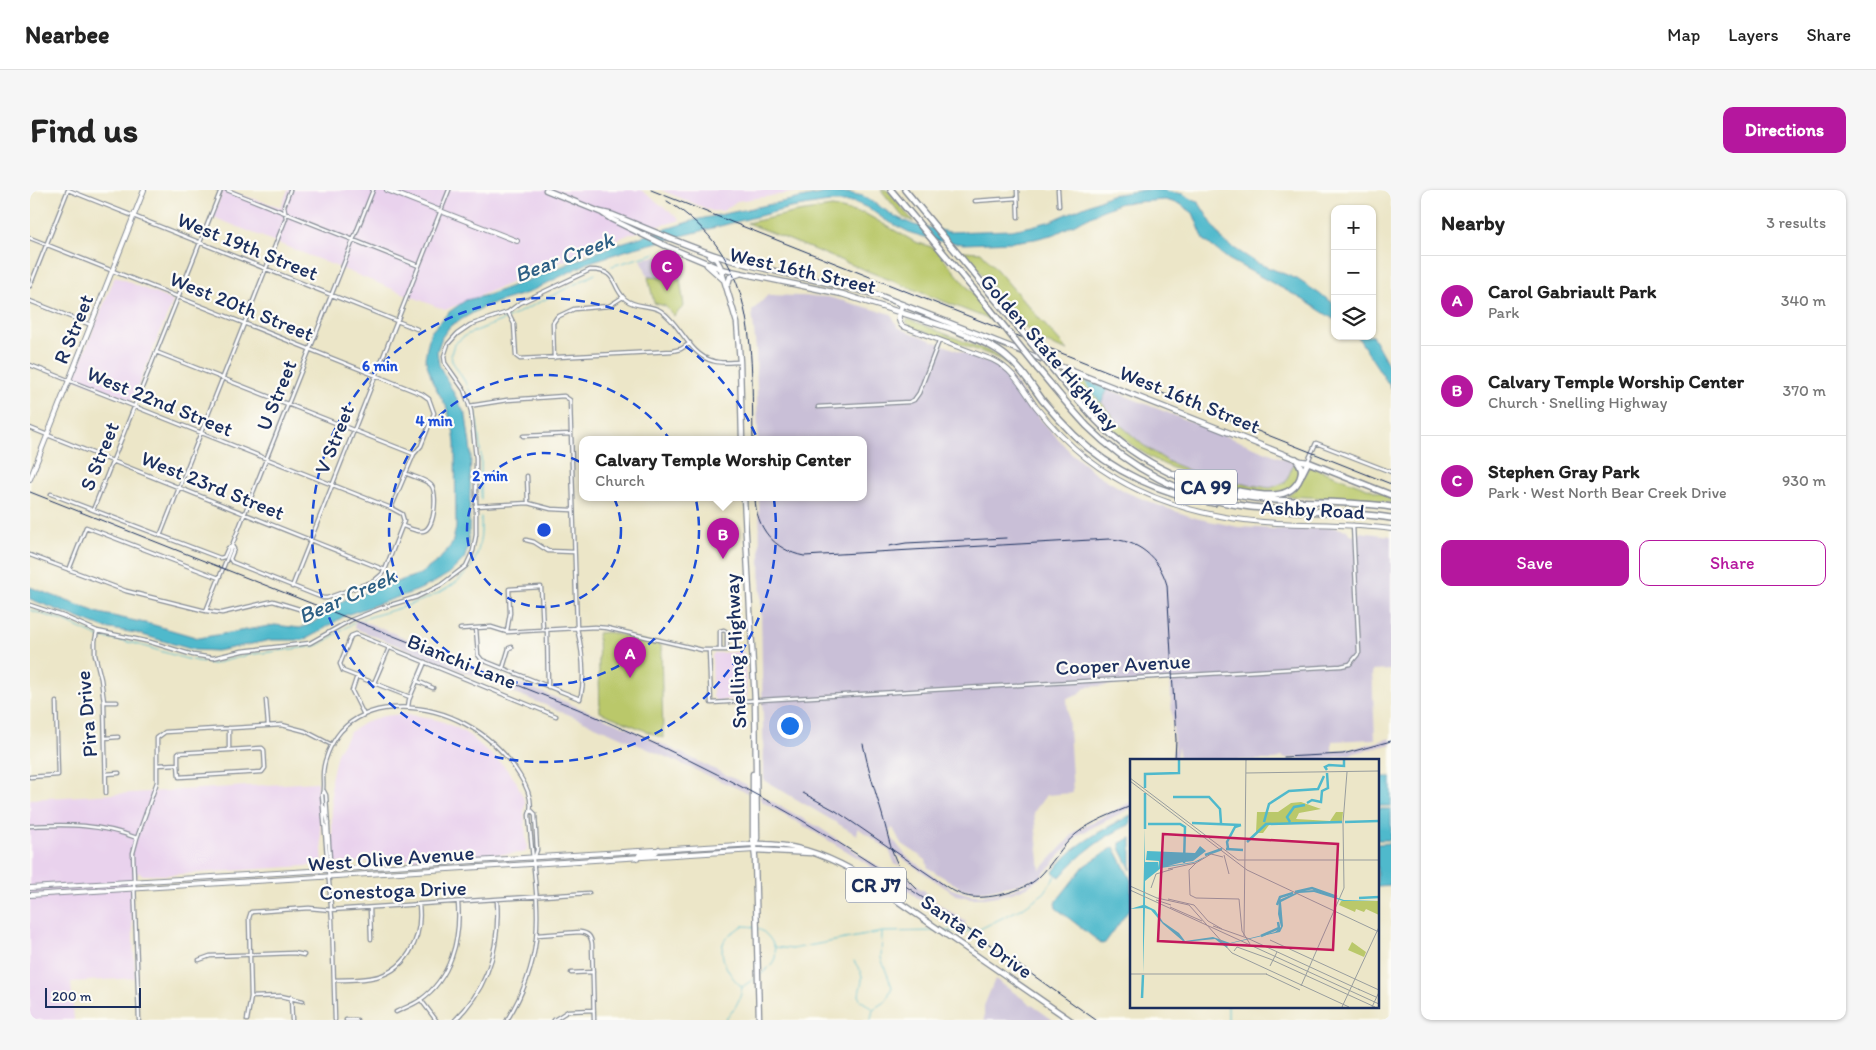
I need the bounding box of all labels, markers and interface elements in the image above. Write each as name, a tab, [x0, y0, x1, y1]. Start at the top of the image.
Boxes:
text: Nearbee	[25, 20, 109, 49]
text: Map	[1667, 24, 1700, 46]
text: Layers	[1728, 24, 1778, 46]
text: Share	[1806, 24, 1851, 46]
button: Directions	[1723, 107, 1846, 153]
text: Find us	[30, 109, 138, 151]
map controls	[1331, 205, 1376, 340]
button: +	[1331, 205, 1376, 250]
street label: West 19th Street	[174, 206, 322, 286]
text: Nearby	[1441, 210, 1505, 235]
text: 3 results	[1766, 213, 1826, 232]
water label: Bear Creek	[511, 225, 619, 288]
street label: West 16th Street	[727, 241, 879, 299]
pin: C	[651, 250, 683, 291]
button: −	[1331, 250, 1376, 295]
street label: West 20th Street	[166, 266, 318, 346]
street label: Golden State Highway	[975, 269, 1125, 435]
text: Carol Gabriault Park	[1488, 280, 1656, 303]
street label: R Street	[48, 290, 98, 367]
text: A	[1452, 291, 1462, 310]
text: 340 m	[1781, 291, 1826, 310]
button: layers	[1331, 295, 1376, 340]
text: Park	[1488, 303, 1519, 322]
street label: U Street	[251, 356, 302, 434]
text: 6 min	[362, 357, 399, 375]
street label: West 16th Street	[1116, 359, 1264, 439]
street label: West 22nd Street	[83, 360, 237, 442]
text: Calvary Temple Worship Center	[1488, 370, 1744, 393]
text: B	[1452, 381, 1462, 400]
text: 370 m	[1782, 381, 1826, 400]
text: Church · Snelling Highway	[1488, 393, 1667, 412]
street label: V Street	[309, 401, 359, 477]
text: 4 min	[416, 412, 453, 430]
street label: S Street	[74, 418, 124, 494]
popup	[579, 436, 867, 501]
street label: West 23rd Street	[138, 445, 288, 525]
text: Calvary Temple Worship Center	[595, 448, 851, 471]
text: Stephen Gray Park	[1488, 460, 1640, 483]
text: 2 min	[472, 467, 509, 485]
road number: CA 99	[1175, 470, 1237, 504]
text: Church	[595, 471, 645, 490]
text: C	[1452, 471, 1462, 490]
text: 930 m	[1782, 471, 1826, 490]
text: Park · West North Bear Creek Drive	[1488, 483, 1727, 502]
street label: Ashby Road	[1260, 494, 1366, 524]
pin: B	[707, 518, 739, 559]
centre of rings	[535, 521, 553, 539]
button: Save	[1441, 540, 1629, 586]
button: Share	[1639, 540, 1826, 586]
water label: Bear Creek	[294, 562, 402, 630]
street label: Snelling Highway	[718, 573, 752, 729]
street label: Bianchi Lane	[404, 628, 520, 694]
pin: A	[614, 637, 646, 678]
street label: Cooper Avenue	[1055, 648, 1191, 680]
street label: Pira Drive	[70, 670, 102, 758]
your location	[777, 713, 803, 739]
inset map	[1130, 759, 1378, 1008]
street label: West Olive Avenue	[307, 840, 475, 876]
road number: CR J7	[846, 868, 906, 902]
street label: Conestoga Drive	[319, 875, 467, 905]
street label: Santa Fe Drive	[916, 888, 1038, 984]
scale bar	[45, 985, 141, 1008]
text: 200 m	[52, 988, 92, 1005]

